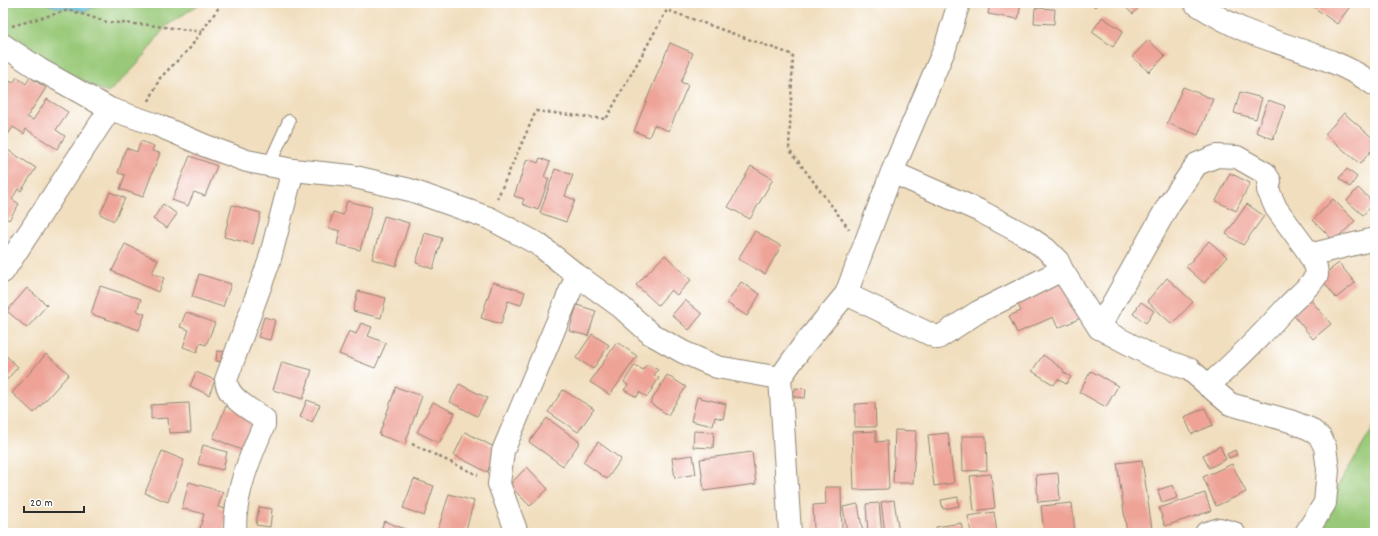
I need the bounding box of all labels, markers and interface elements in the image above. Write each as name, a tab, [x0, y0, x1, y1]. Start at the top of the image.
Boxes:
scale bar	[24, 488, 84, 514]
text: 20 m	[30, 495, 53, 512]

